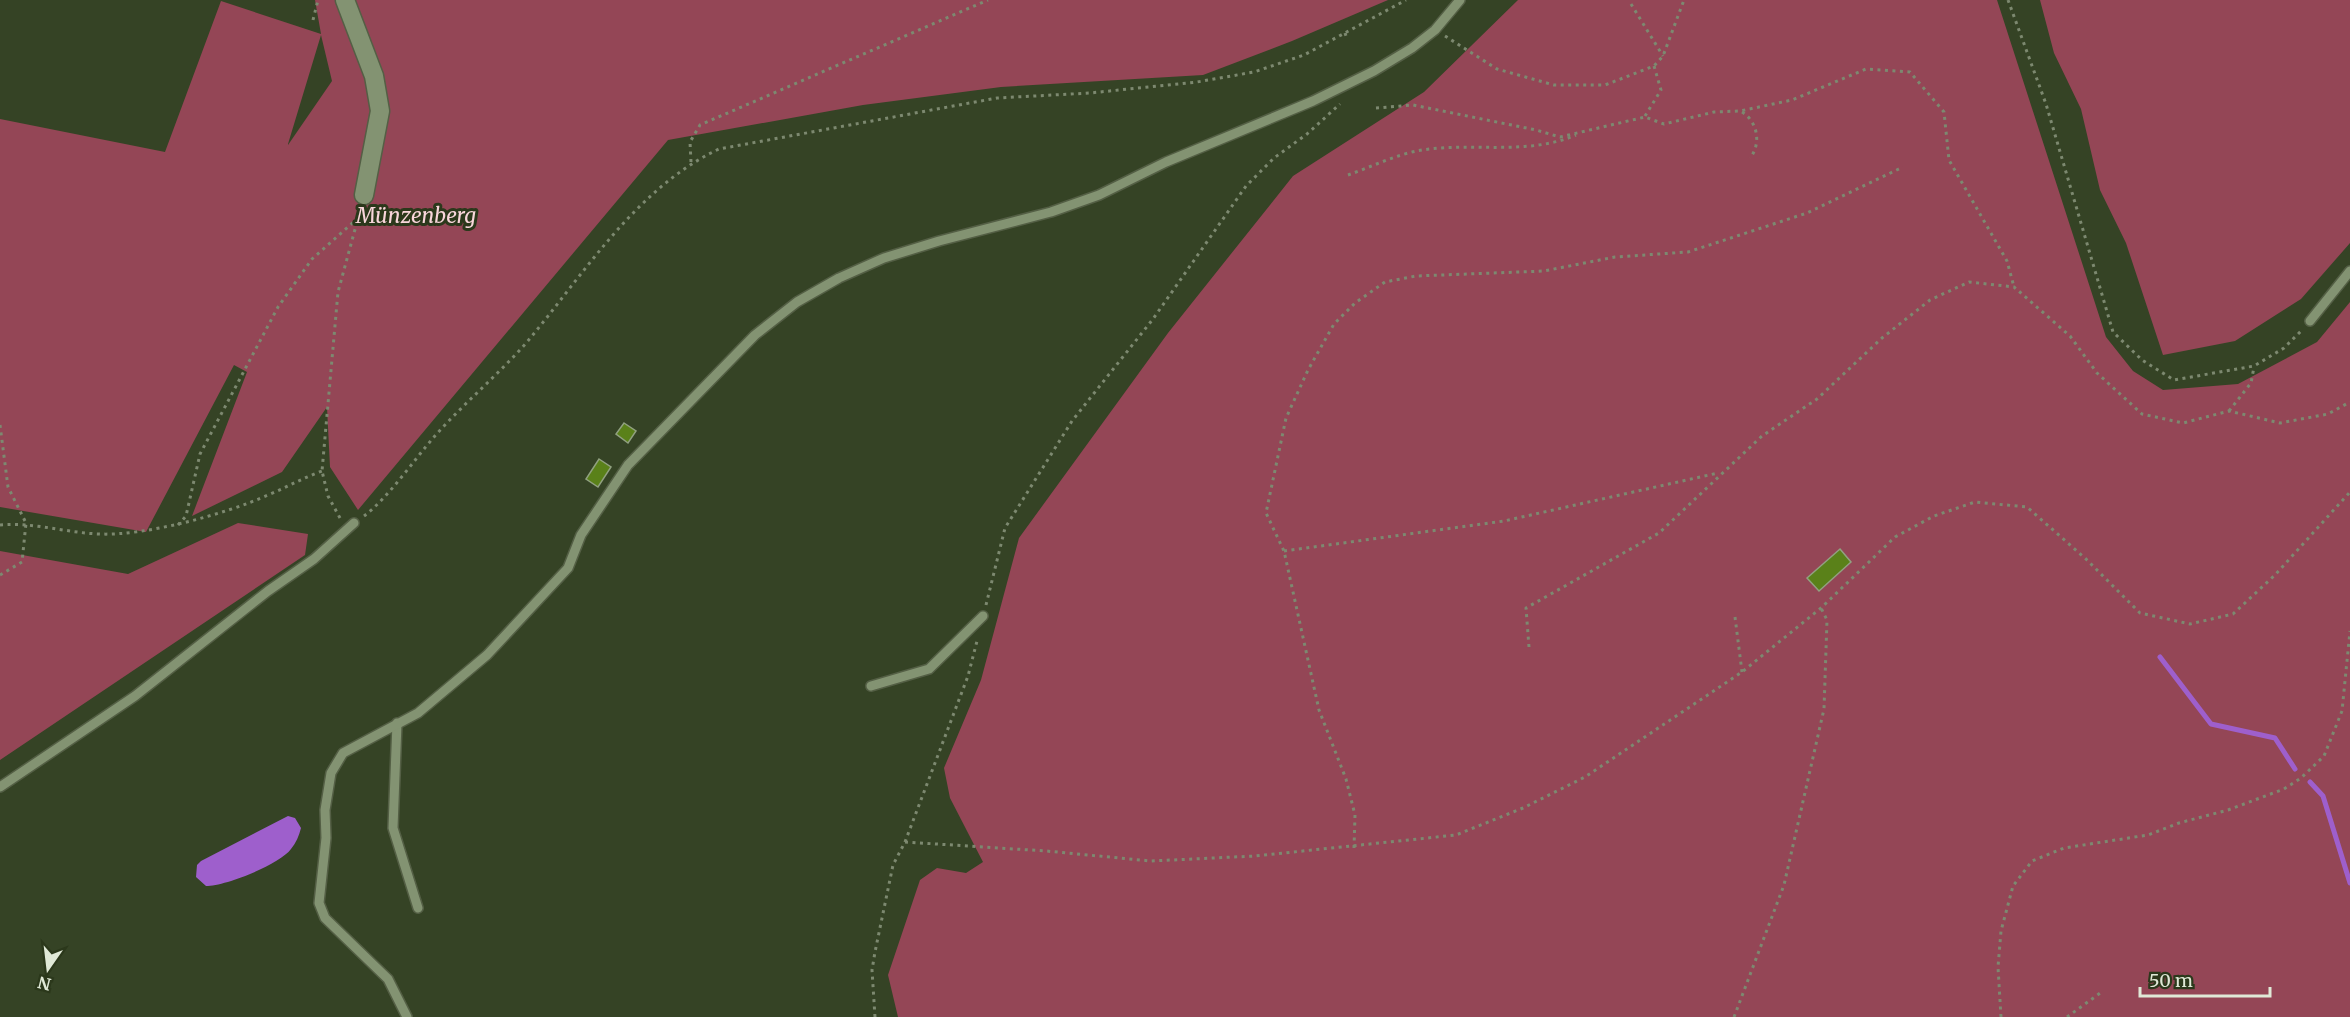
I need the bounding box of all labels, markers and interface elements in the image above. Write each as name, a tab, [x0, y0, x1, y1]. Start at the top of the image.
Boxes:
park label: Münzenberg	[355, 202, 476, 229]
north arrow	[18, 939, 78, 999]
scale bar	[2140, 960, 2270, 998]
text: 50 m	[2149, 969, 2193, 992]
text: N	[35, 972, 53, 995]

